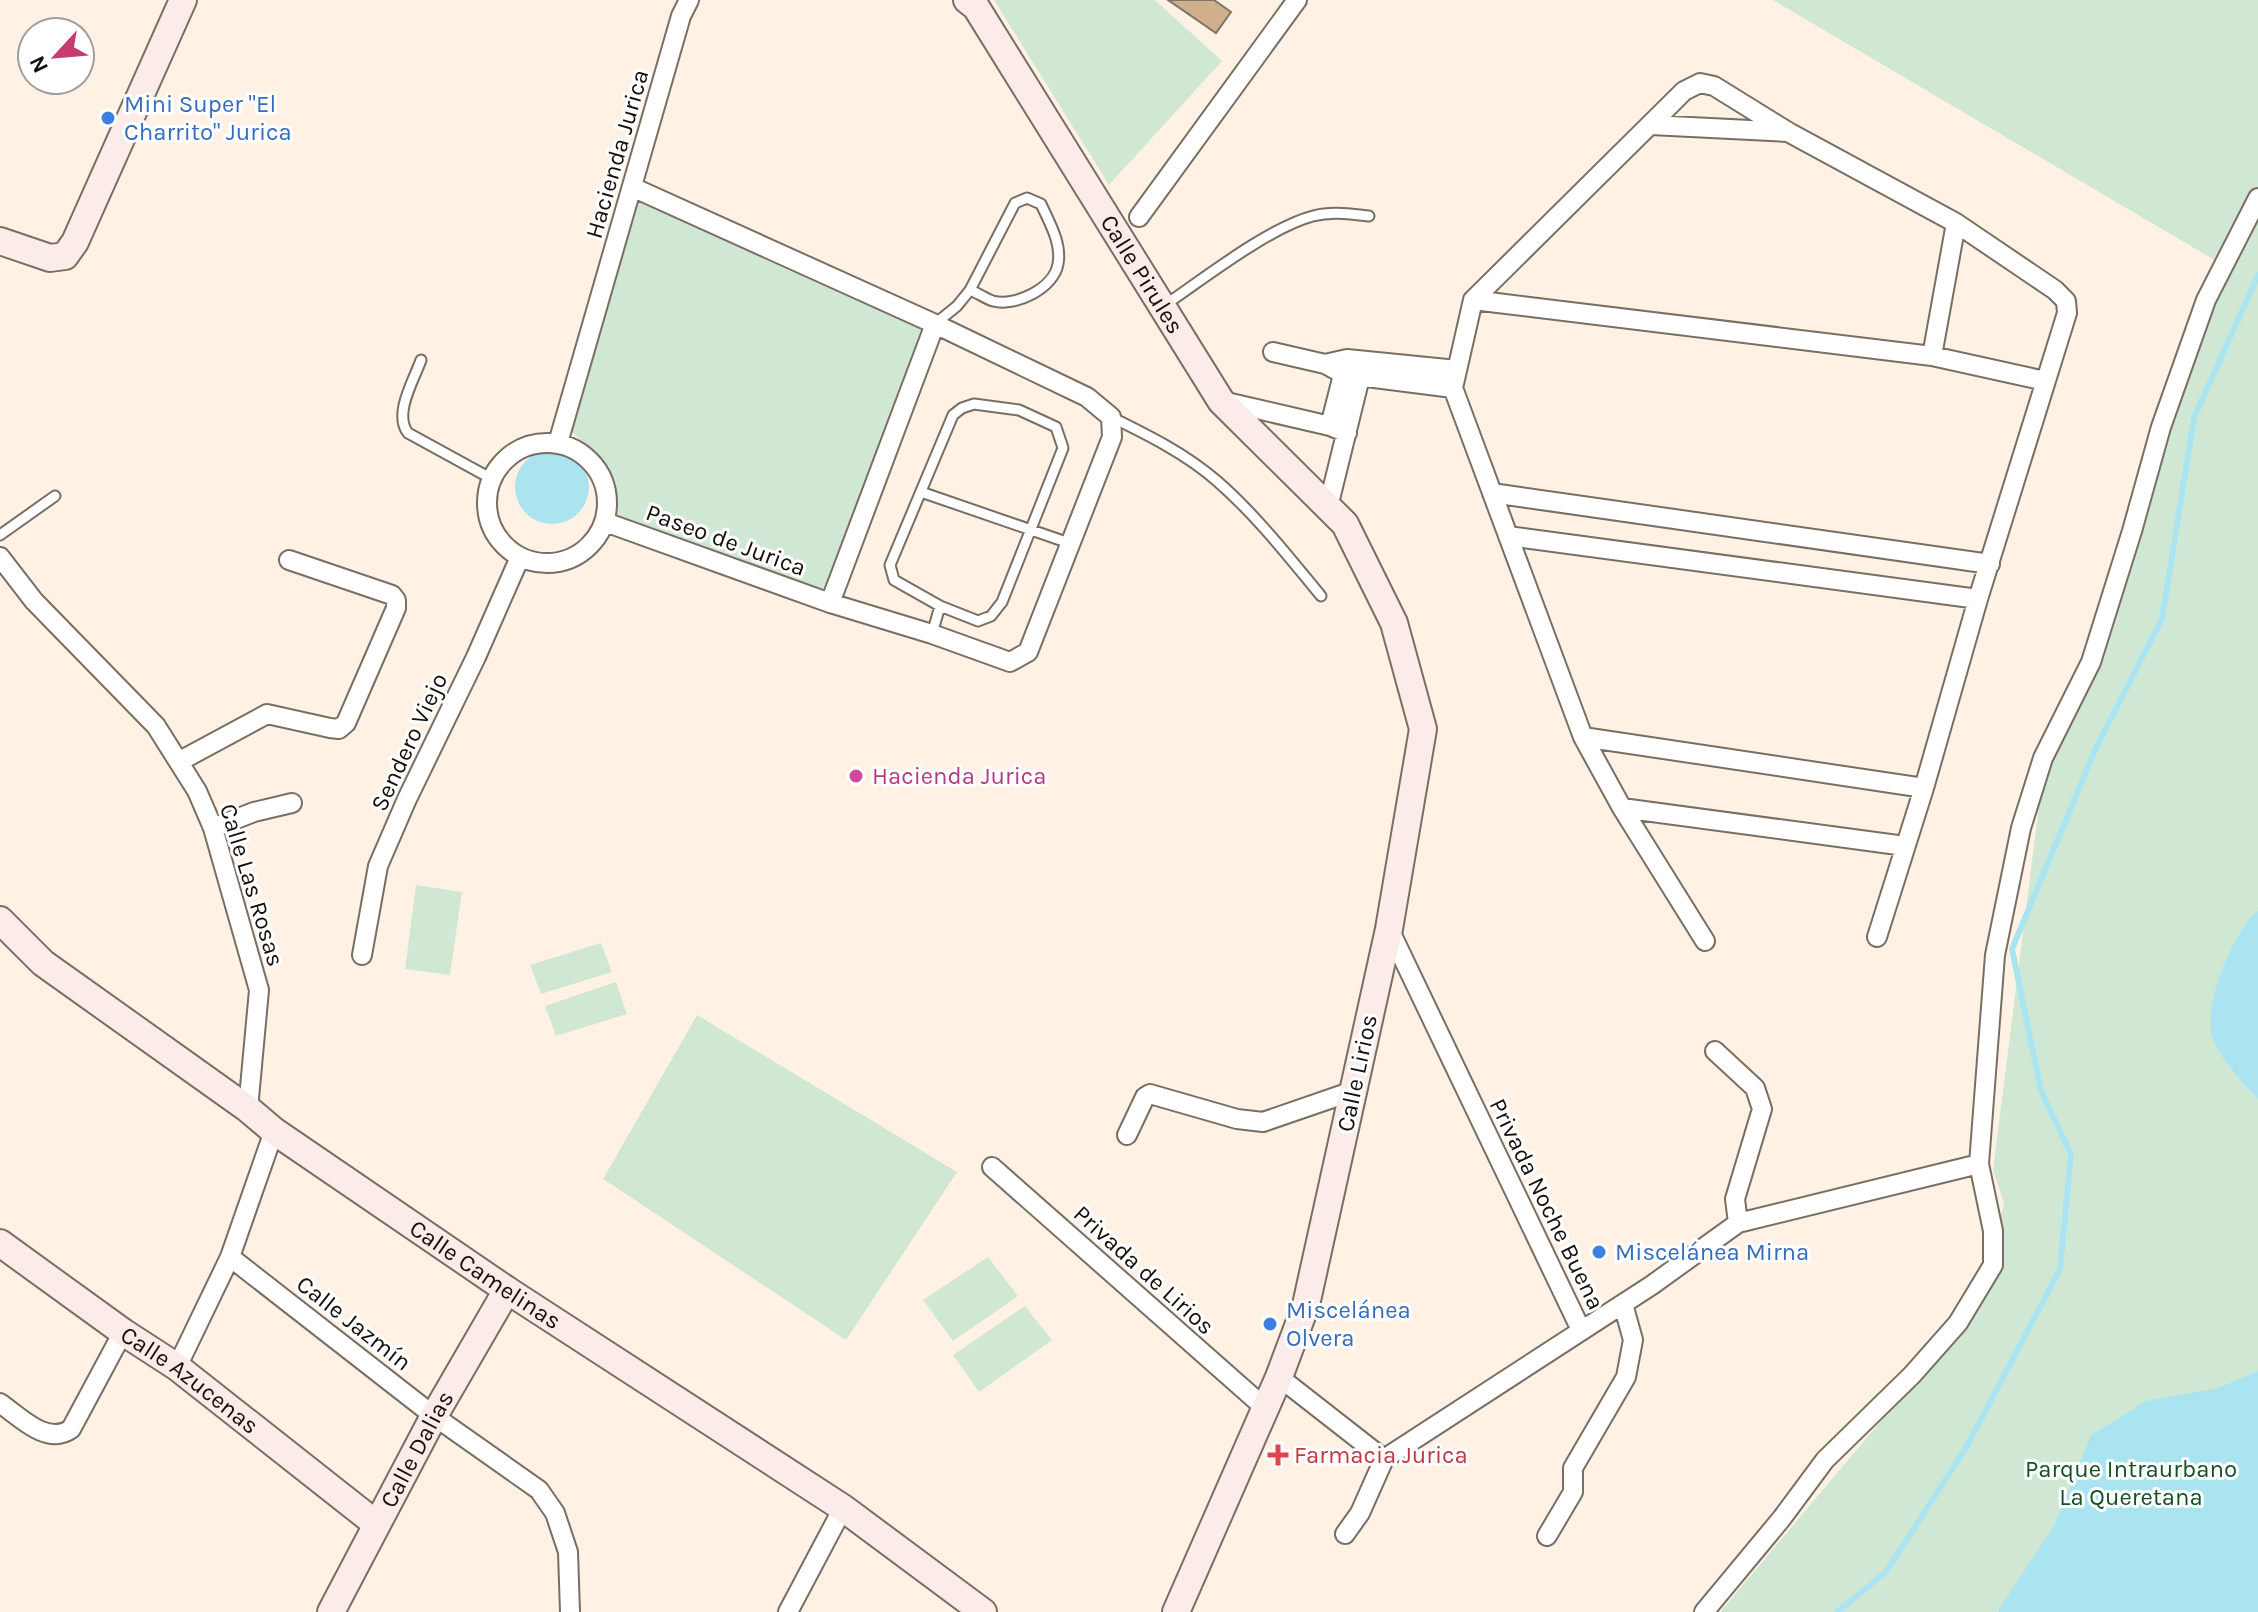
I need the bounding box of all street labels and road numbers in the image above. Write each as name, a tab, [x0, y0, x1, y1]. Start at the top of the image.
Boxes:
street label: Hacienda Jurica	[580, 66, 654, 242]
street label: Calle Pirules	[1095, 210, 1190, 339]
street label: Paseo de Jurica	[642, 498, 810, 582]
street label: Sendero Viejo	[365, 669, 453, 815]
street label: Calle Las Rosas	[214, 800, 290, 970]
street label: Calle Lirios	[1331, 1012, 1383, 1134]
street label: Privada Noche Buena	[1484, 1094, 1610, 1314]
street label: Privada de Lirios	[1068, 1199, 1220, 1341]
street label: Calle Camelinas	[404, 1214, 566, 1335]
street label: Calle Jazmín	[291, 1270, 417, 1376]
street label: Calle Azucenas	[115, 1320, 264, 1440]
street label: Calle Dalias	[374, 1386, 459, 1512]

